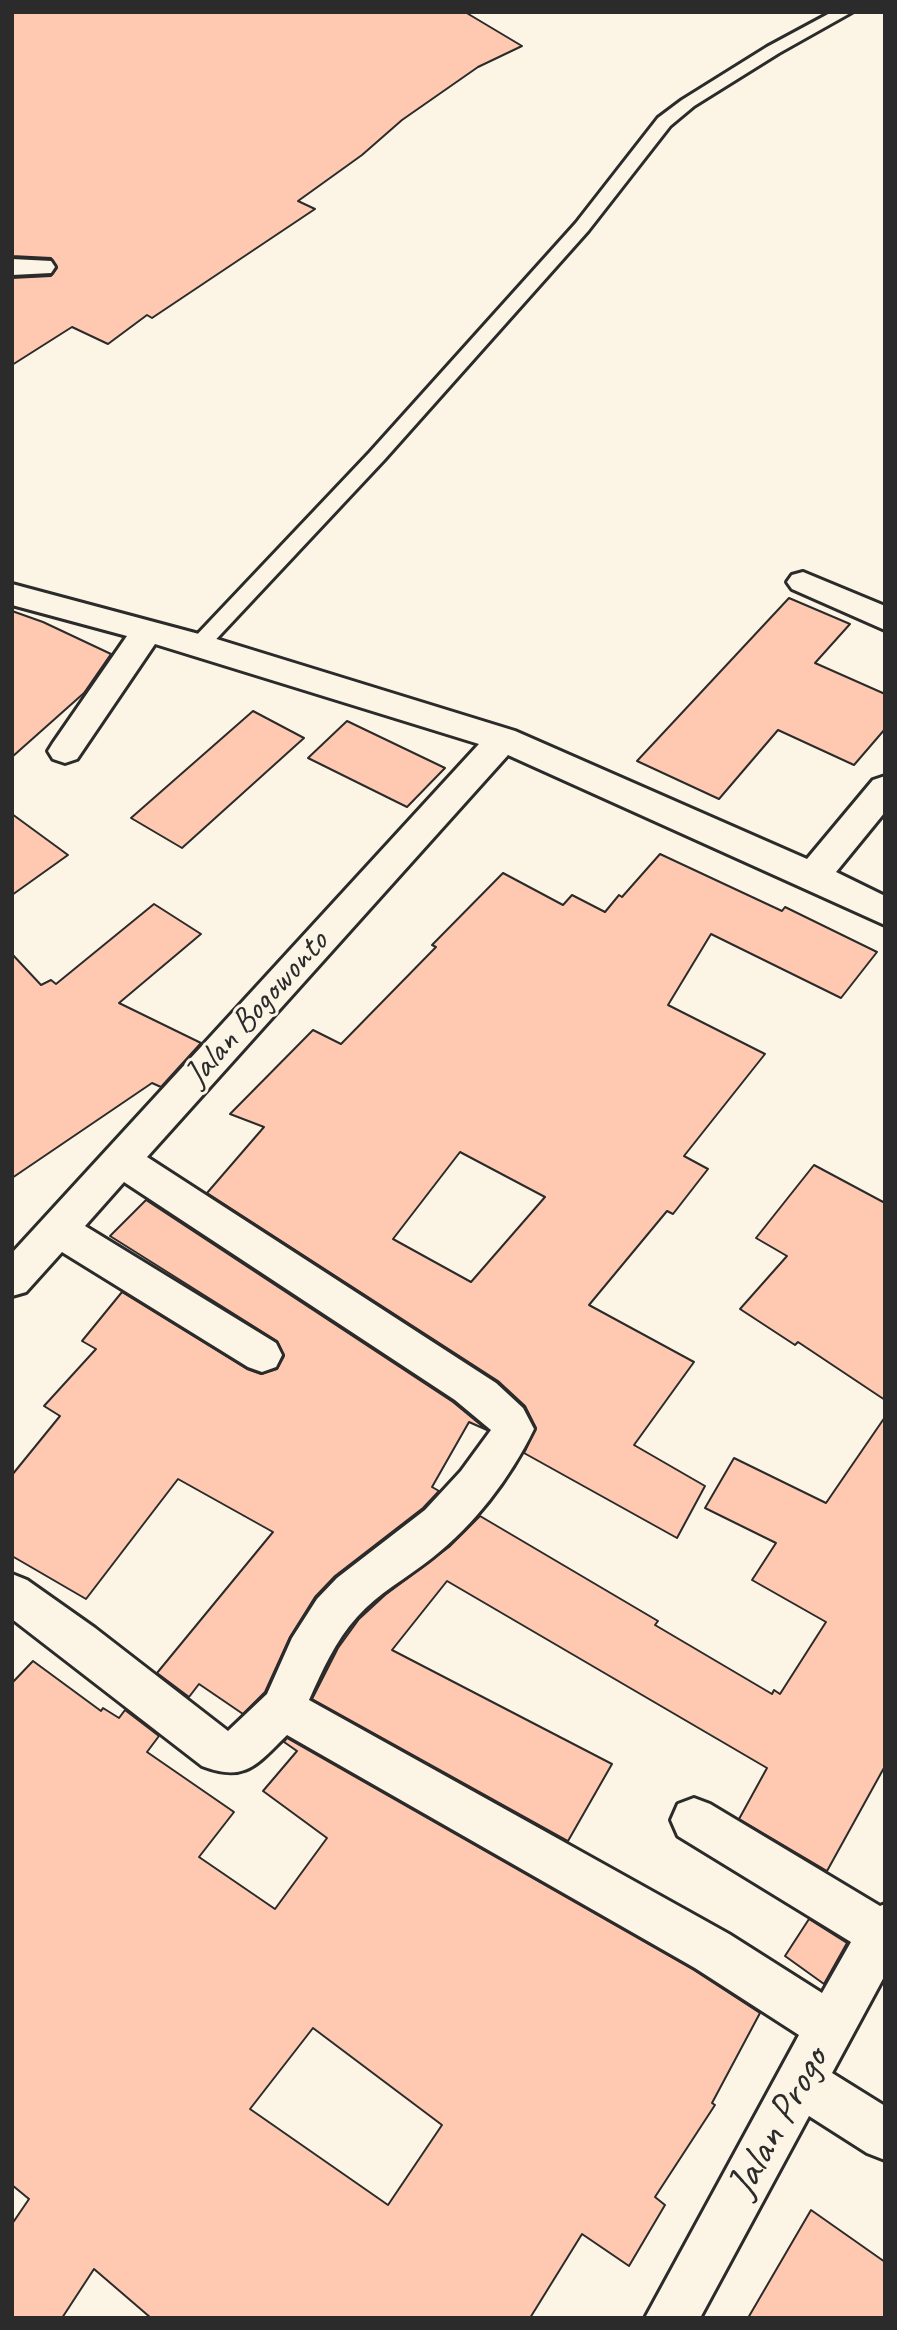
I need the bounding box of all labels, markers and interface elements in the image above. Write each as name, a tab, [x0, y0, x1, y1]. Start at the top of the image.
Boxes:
street label: Jalan Bogowonto	[176, 922, 338, 1096]
street label: Jalan Progo	[717, 2040, 841, 2206]

